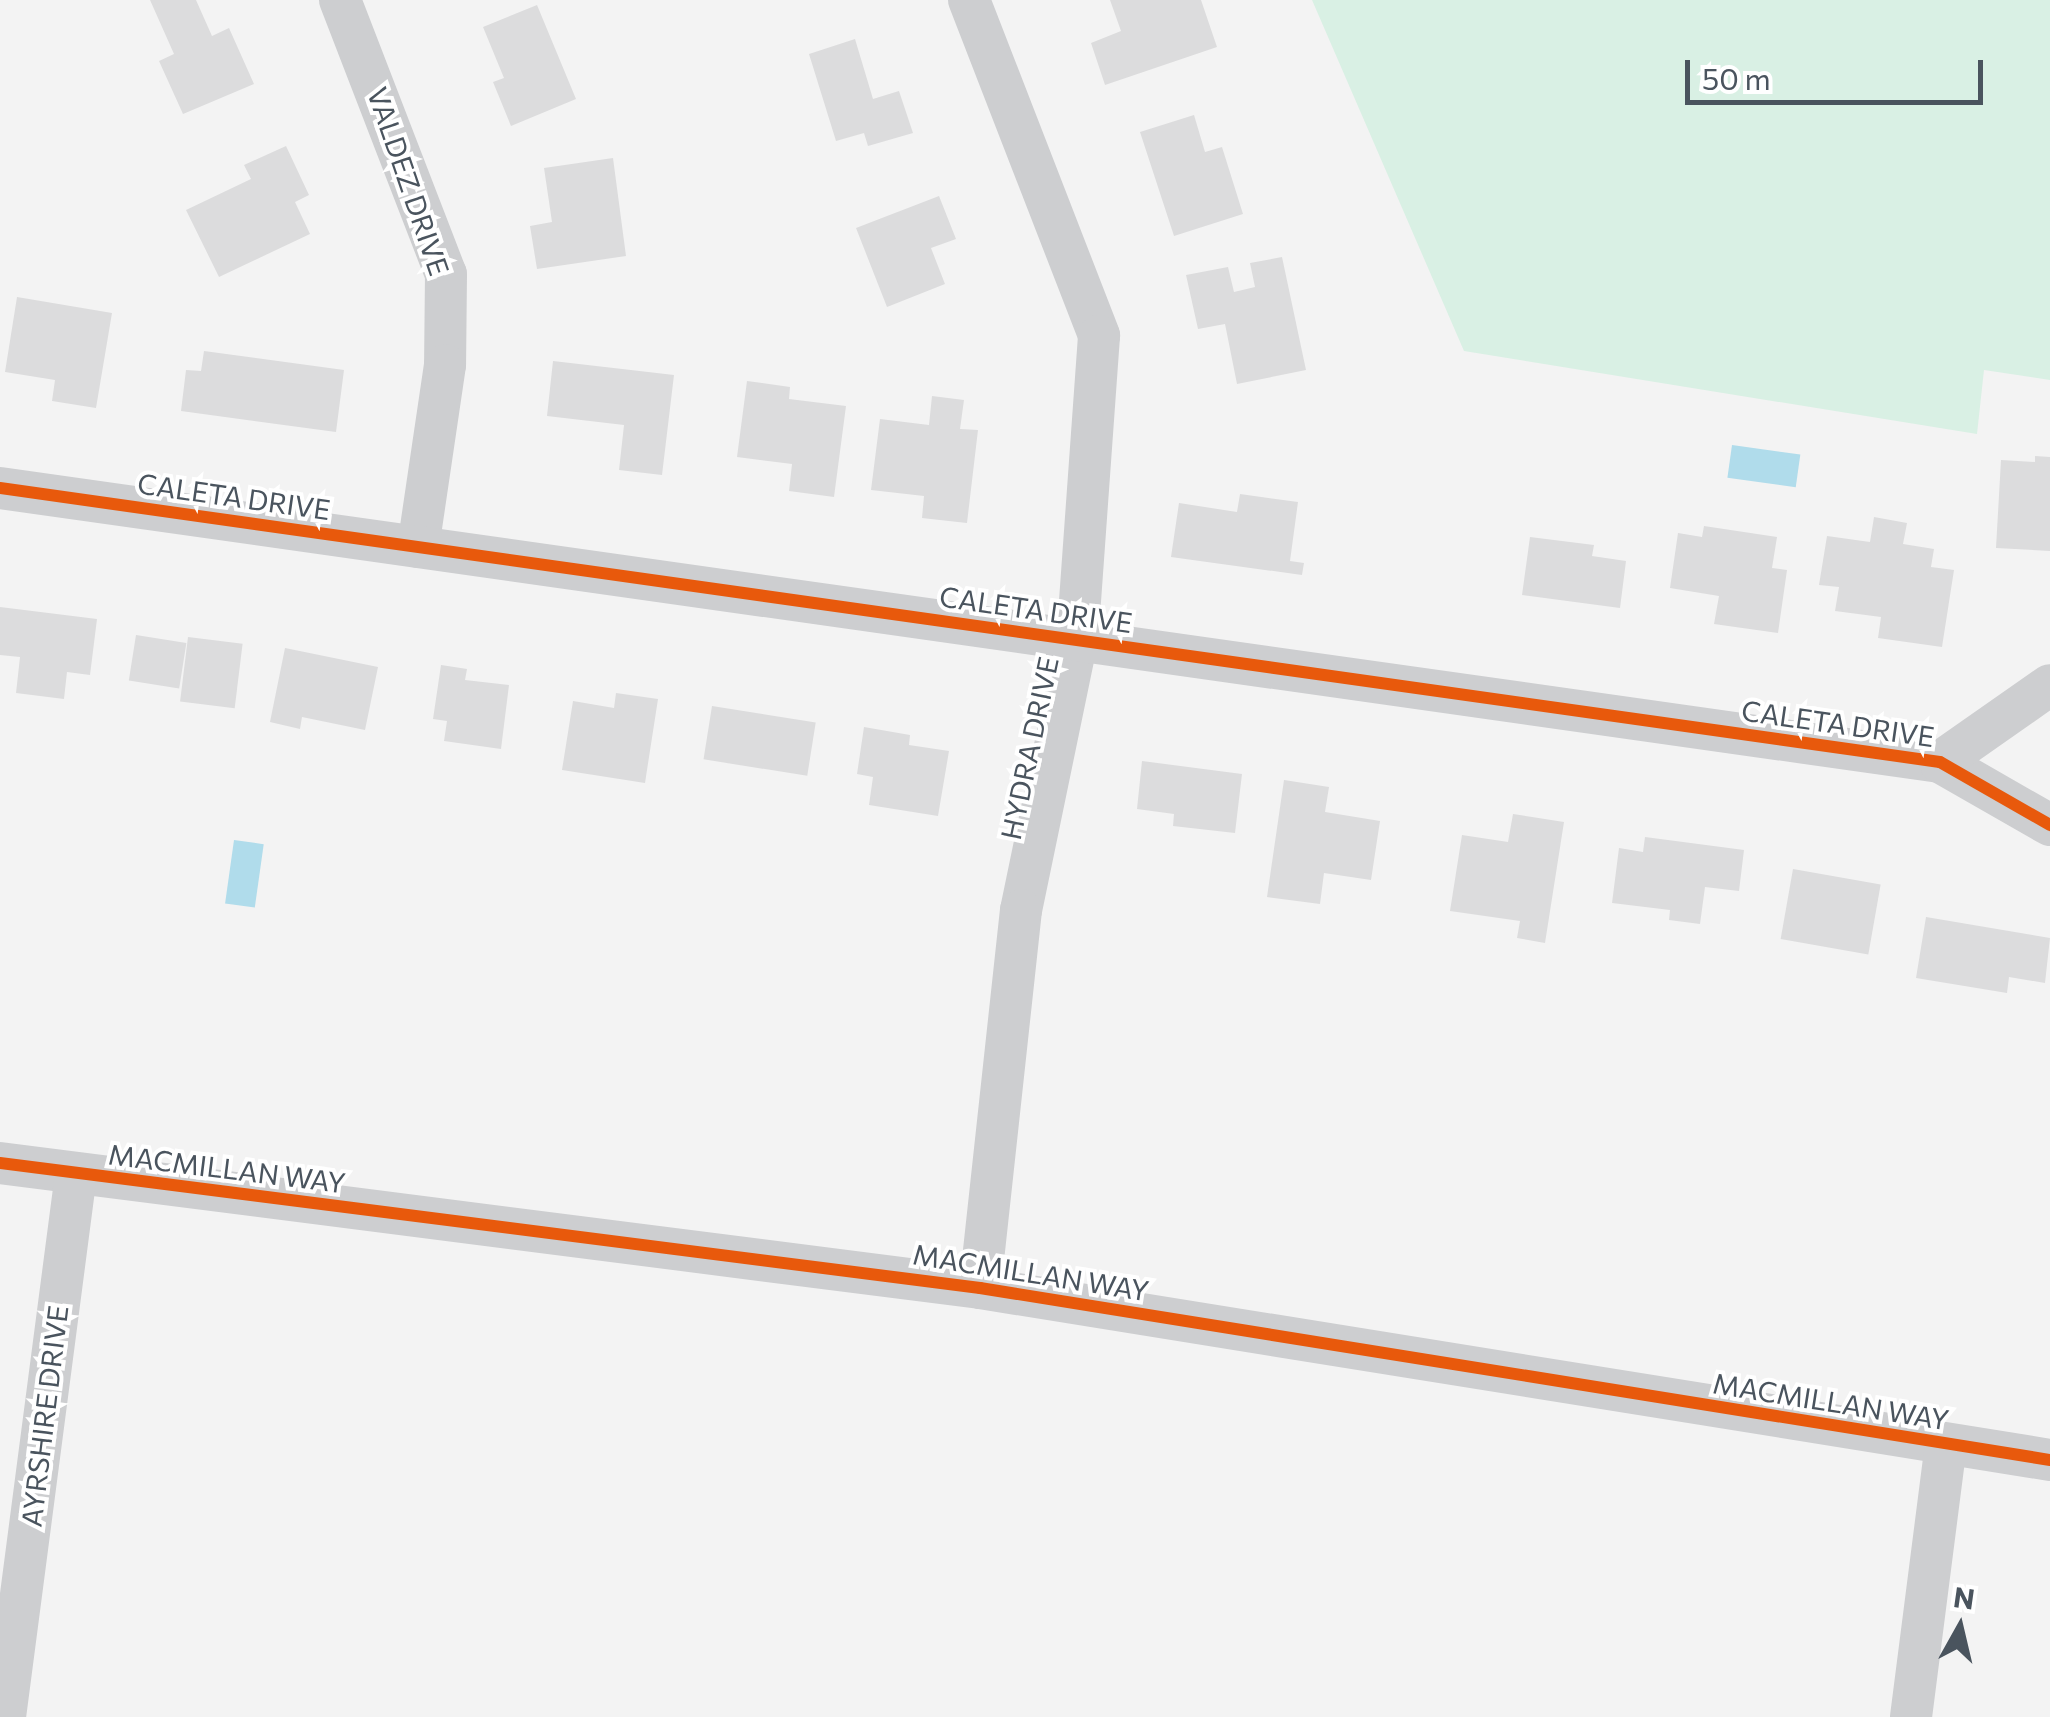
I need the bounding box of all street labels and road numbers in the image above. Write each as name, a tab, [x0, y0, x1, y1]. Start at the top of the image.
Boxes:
street label: VALDEZ DRIVE	[361, 82, 457, 280]
street label: CALETA DRIVE	[135, 466, 333, 526]
street label: CALETA DRIVE	[937, 579, 1135, 639]
street label: HYDRA DRIVE	[993, 653, 1065, 843]
street label: CALETA DRIVE	[1739, 693, 1937, 753]
street label: MACMILLAN WAY	[107, 1137, 347, 1199]
street label: MACMILLAN WAY	[911, 1237, 1151, 1307]
street label: AYRSHIRE DRIVE	[14, 1303, 74, 1529]
street label: MACMILLAN WAY	[1711, 1366, 1951, 1436]

